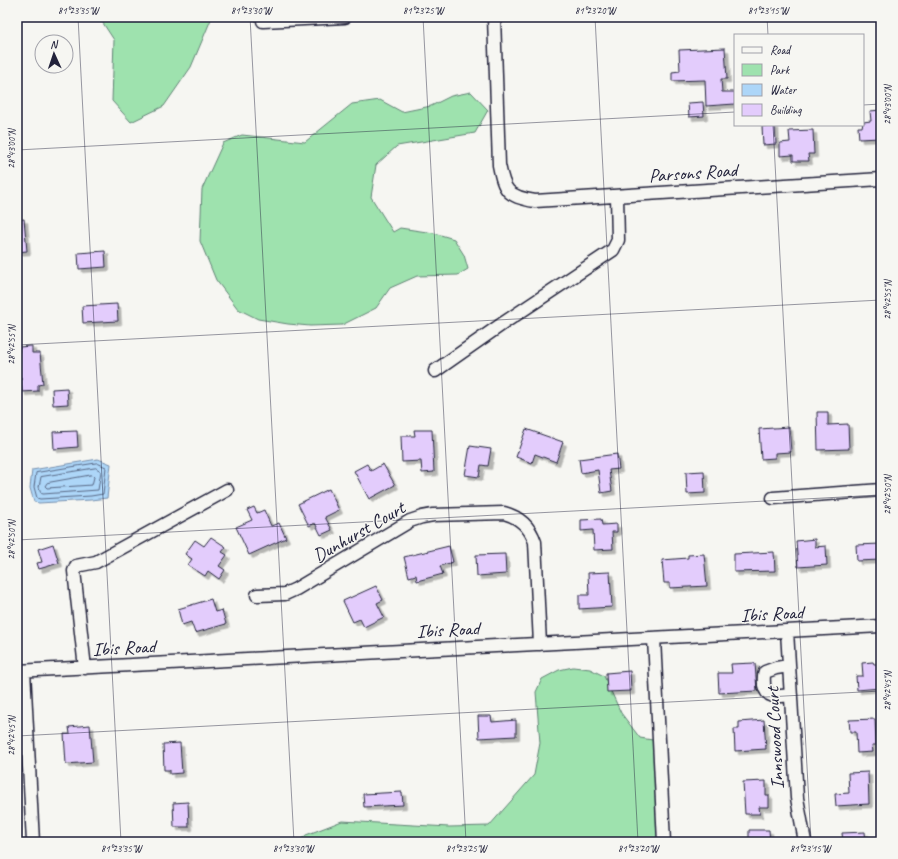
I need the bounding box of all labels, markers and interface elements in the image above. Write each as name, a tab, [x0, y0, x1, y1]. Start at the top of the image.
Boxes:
text: 81°23'35"W	[58, 4, 100, 17]
text: 81°23'30"W	[231, 4, 273, 17]
text: 81°23'25"W	[403, 4, 445, 17]
text: 81°23'20"W	[575, 4, 617, 17]
text: 81°23'15"W	[748, 4, 790, 17]
north arrow	[34, 34, 74, 74]
legend	[734, 34, 864, 126]
text: N	[50, 37, 59, 51]
text: Road	[770, 42, 792, 58]
text: Park	[770, 62, 791, 78]
text: Water	[770, 82, 798, 98]
text: 28°43'00"N	[881, 83, 894, 125]
text: Building	[770, 102, 802, 118]
text: 28°43'00"N	[5, 127, 18, 169]
street label: Parsons Road	[648, 158, 741, 188]
text: 28°42'55"N	[881, 278, 894, 320]
text: 28°42'55"N	[5, 323, 18, 365]
text: 28°42'50"N	[881, 473, 894, 515]
street label: Dunhurst Court	[309, 495, 411, 568]
text: 28°42'50"N	[5, 518, 18, 560]
street label: Ibis Road	[740, 600, 806, 628]
street label: Ibis Road	[416, 616, 482, 644]
street label: Ibis Road	[92, 634, 158, 662]
text: 28°42'45"N	[881, 669, 894, 711]
street label: Innswood Court	[760, 685, 790, 790]
text: 28°42'45"N	[5, 714, 18, 756]
text: 81°23'35"W	[101, 842, 143, 855]
text: 81°23'30"W	[273, 842, 315, 855]
text: 81°23'25"W	[446, 842, 488, 855]
text: 81°23'20"W	[618, 842, 660, 855]
text: 81°23'15"W	[790, 842, 832, 855]

